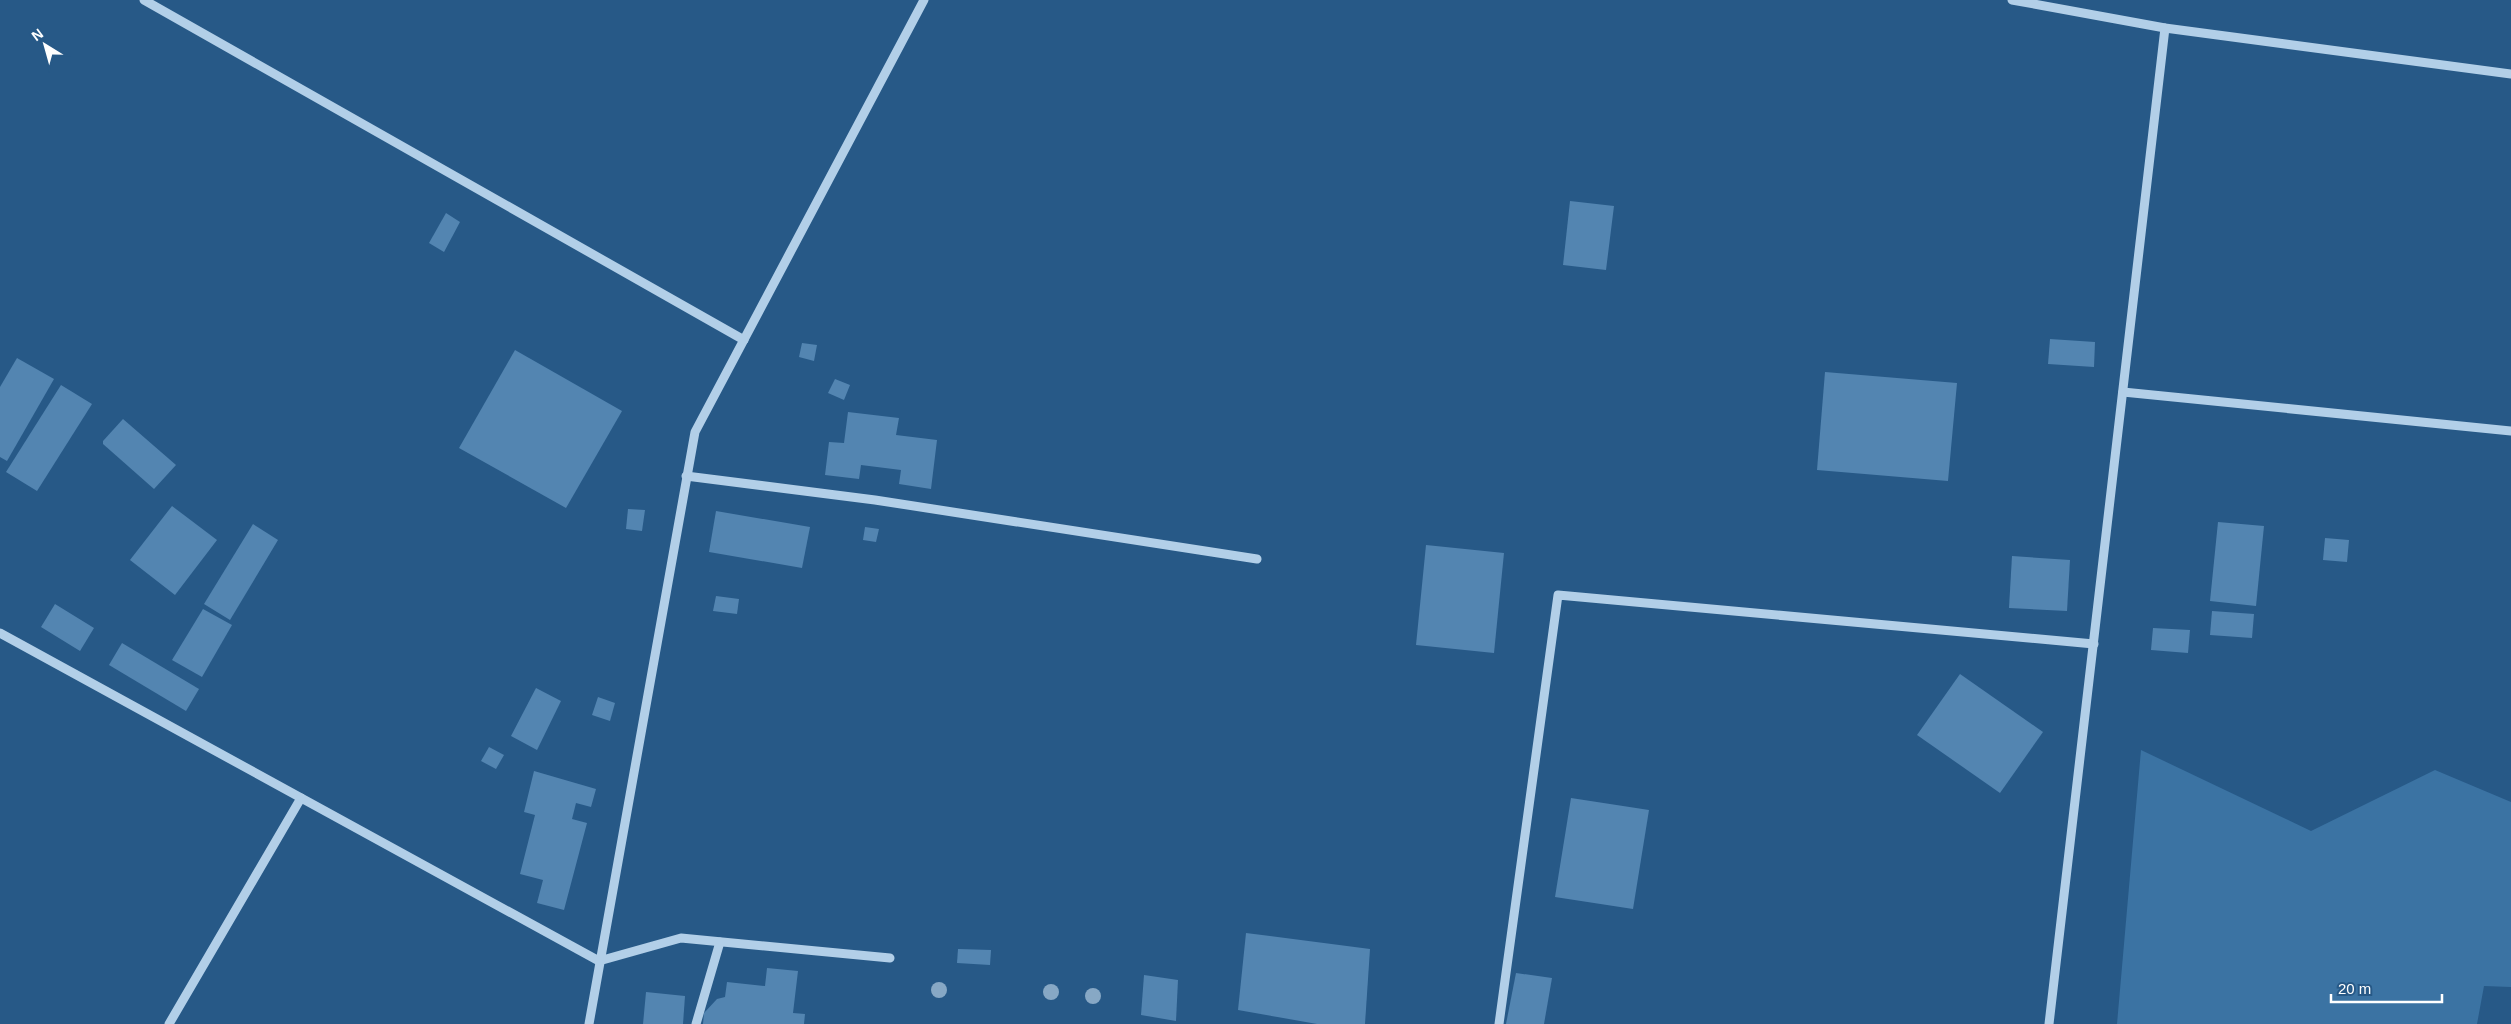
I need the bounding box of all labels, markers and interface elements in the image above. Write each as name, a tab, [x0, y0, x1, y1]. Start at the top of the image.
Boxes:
north arrow	[20, 20, 70, 70]
text: N	[28, 25, 46, 44]
scale bar	[2331, 972, 2442, 1004]
text: 20 m	[2338, 980, 2371, 997]

